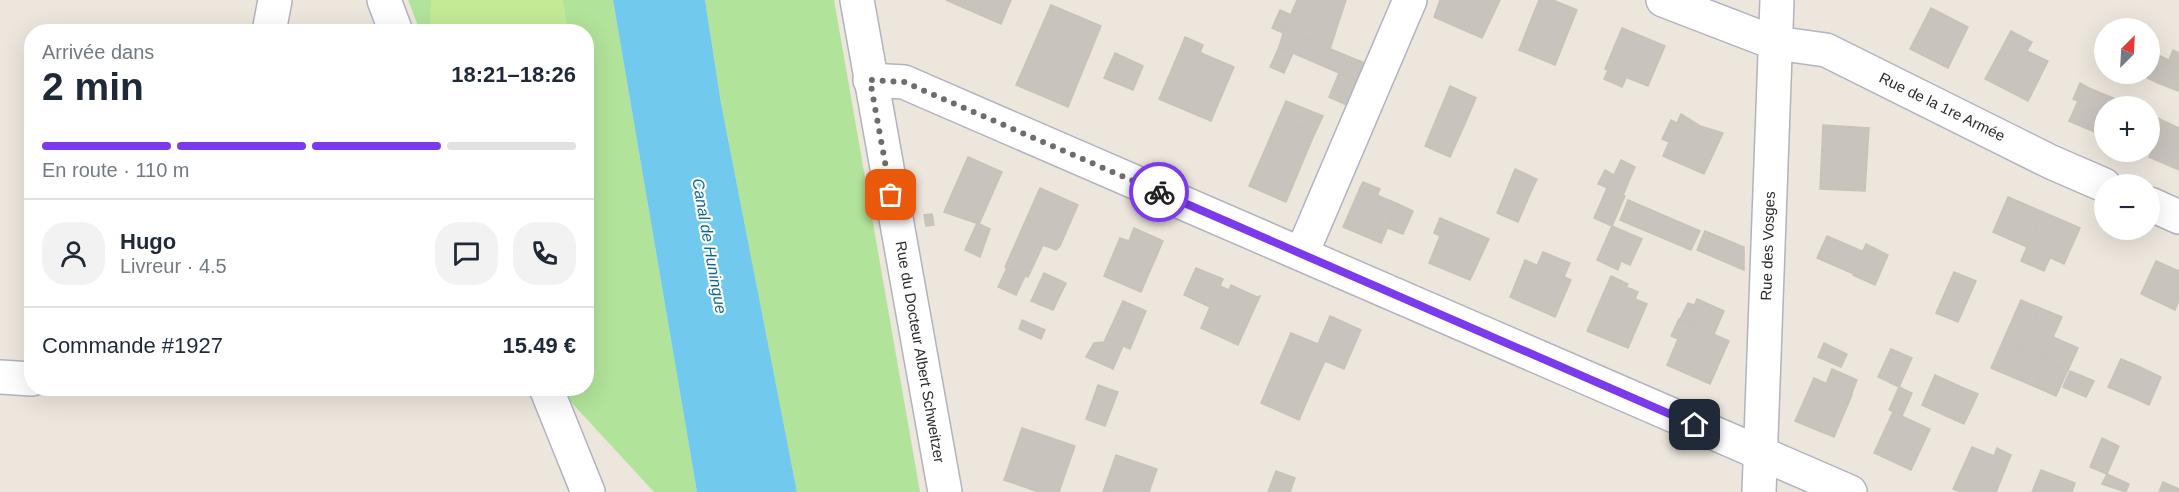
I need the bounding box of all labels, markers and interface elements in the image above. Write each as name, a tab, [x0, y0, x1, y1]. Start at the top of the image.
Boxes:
north arrow	[2094, 18, 2160, 84]
map controls	[2094, 18, 2160, 240]
text: Arrivée dans	[42, 41, 154, 63]
text: 18:21–18:26	[451, 62, 576, 87]
text: 2 min	[42, 65, 144, 108]
street label: Rue de la 1re Armée	[1877, 69, 2008, 144]
button: +	[2094, 96, 2160, 162]
text: En route · 110 m	[42, 159, 189, 181]
courier	[1129, 162, 1189, 222]
pin	[865, 169, 916, 220]
button: −	[2094, 174, 2160, 240]
icon: bike	[1143, 176, 1176, 209]
water label: Canal de Huningue	[689, 177, 730, 315]
icon: bag	[874, 178, 907, 211]
street label: Rue des Vosges	[1757, 191, 1778, 301]
button: person	[42, 222, 105, 285]
button: chat	[435, 222, 498, 285]
button: phone	[513, 222, 576, 285]
text: Hugo	[120, 229, 176, 254]
street label: Rue du Docteur Albert Schweitzer	[893, 240, 948, 464]
text: Livreur · 4.5	[120, 255, 227, 277]
text: Commande #1927	[42, 333, 223, 358]
text: 15.49 €	[503, 333, 576, 358]
pin	[1669, 399, 1720, 450]
icon: home	[1678, 408, 1711, 441]

